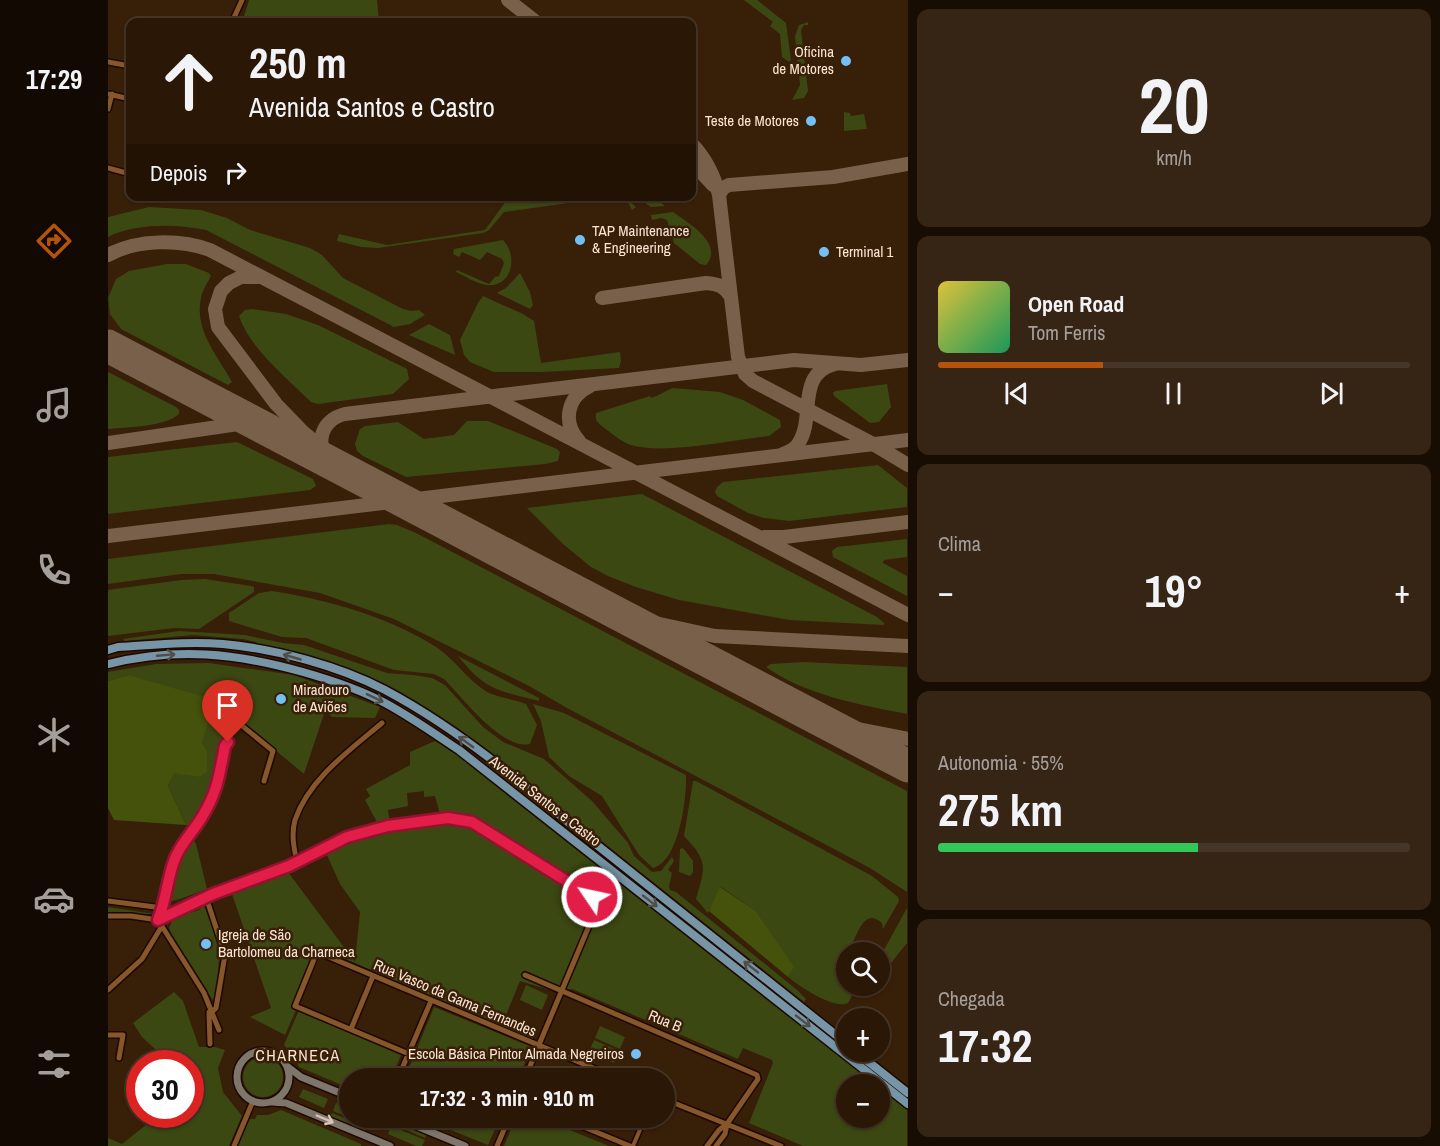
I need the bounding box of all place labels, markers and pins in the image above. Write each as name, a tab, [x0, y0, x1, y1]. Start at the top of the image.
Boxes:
place label: Oficina de Motores	[772, 41, 834, 79]
marker: Oficina de Motores	[839, 54, 853, 68]
place label: Teste de Motores	[705, 110, 799, 131]
marker: Teste de Motores	[804, 114, 818, 128]
place label: TAP Maintenance & Engineering	[592, 220, 690, 258]
marker: TAP Maintenance & Engineering	[573, 233, 587, 247]
place label: Terminal 1	[836, 241, 894, 262]
marker: Terminal 1	[817, 245, 831, 259]
place label: Miradouro de Aviões	[293, 679, 349, 717]
pin	[202, 680, 253, 742]
marker: Miradouro de Aviões	[274, 692, 288, 706]
place label: Igreja de São Bartolomeu da Charneca	[218, 924, 355, 962]
marker: Igreja de São Bartolomeu da Charneca	[199, 937, 213, 951]
place label: Escola Básica Pintor Almada Negreiros	[408, 1043, 624, 1064]
marker: Escola Básica Pintor Almada Negreiros	[629, 1047, 643, 1061]

